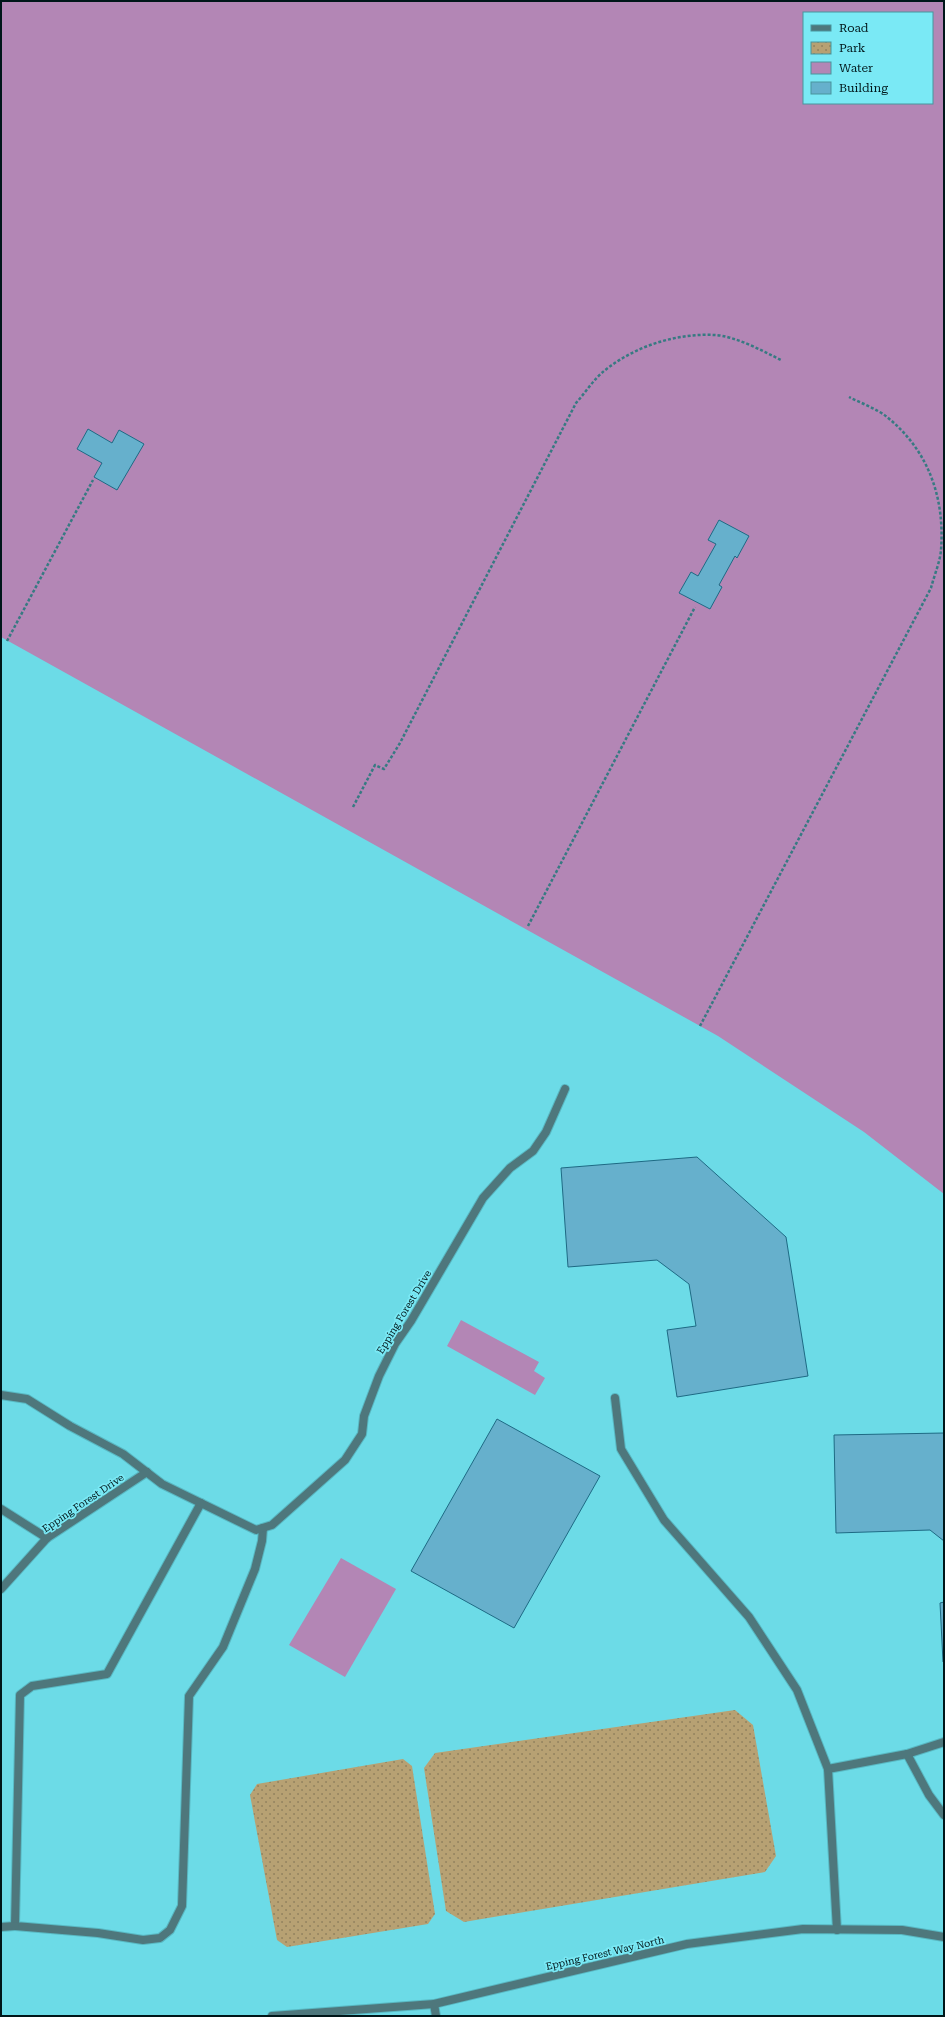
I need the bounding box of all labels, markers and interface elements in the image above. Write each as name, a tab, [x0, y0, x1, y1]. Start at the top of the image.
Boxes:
legend	[803, 12, 933, 104]
text: Road	[839, 21, 869, 35]
text: Park	[839, 41, 866, 55]
text: Water	[839, 61, 873, 75]
text: Building	[839, 81, 888, 95]
street label: Epping Forest Drive	[375, 1268, 434, 1356]
street label: Epping Forest Drive	[40, 1471, 126, 1534]
street label: Epping Forest Way North	[545, 1934, 666, 1972]

